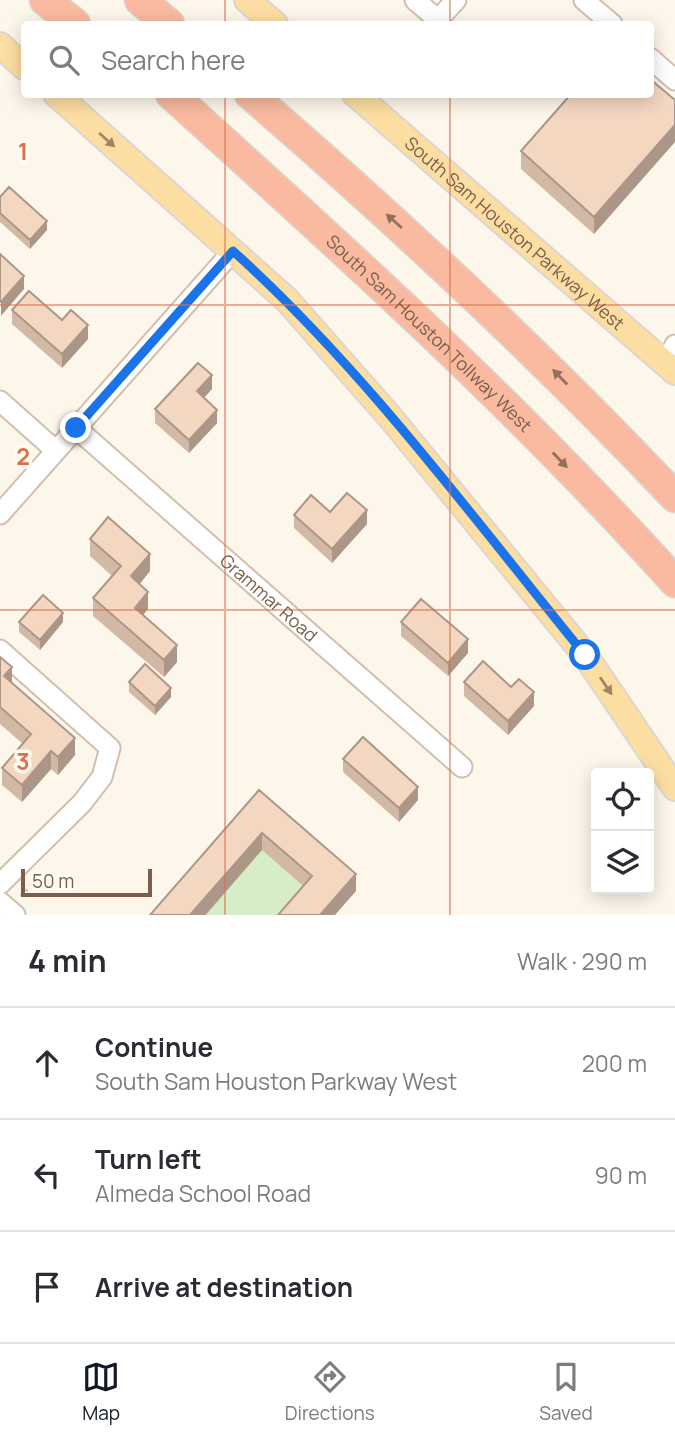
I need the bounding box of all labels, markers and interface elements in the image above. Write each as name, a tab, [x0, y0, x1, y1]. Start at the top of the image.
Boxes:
search box	[21, 21, 654, 98]
icon: search	[45, 41, 83, 79]
text: Search here	[101, 42, 246, 78]
street label: South Sam Houston Parkway West	[400, 131, 630, 335]
one-way arrow	[98, 132, 116, 148]
text: 1	[18, 135, 28, 167]
one-way arrow	[386, 214, 403, 230]
street label: South Sam Houston Tollway West	[321, 229, 538, 437]
one-way arrow	[551, 369, 568, 386]
route end	[60, 412, 91, 443]
text: 2	[16, 440, 30, 472]
one-way arrow	[552, 451, 568, 468]
street label: Grammar Road	[215, 548, 323, 647]
route start	[569, 639, 600, 670]
one-way arrow	[599, 677, 613, 695]
text: 3	[16, 745, 30, 777]
map controls	[591, 768, 654, 894]
button: locate	[591, 768, 654, 831]
button: layers	[591, 831, 654, 894]
scale bar	[21, 866, 152, 898]
text: 50 m	[32, 868, 74, 894]
text: 4 min	[28, 940, 106, 981]
text: Walk · 290 m	[517, 945, 647, 977]
text: Continue	[95, 1029, 213, 1065]
icon: ahead	[28, 1044, 66, 1082]
text: 200 m	[582, 1047, 647, 1079]
text: South Sam Houston Parkway West	[95, 1065, 457, 1097]
text: Turn left	[95, 1141, 202, 1177]
icon: left	[28, 1156, 66, 1194]
text: 90 m	[595, 1159, 647, 1191]
text: Almeda School Road	[95, 1177, 311, 1209]
icon: arrive	[28, 1268, 66, 1306]
text: Arrive at destination	[95, 1269, 353, 1305]
tab: Map	[82, 1358, 120, 1426]
tab: Directions	[285, 1358, 375, 1426]
tab: Saved	[539, 1358, 593, 1426]

